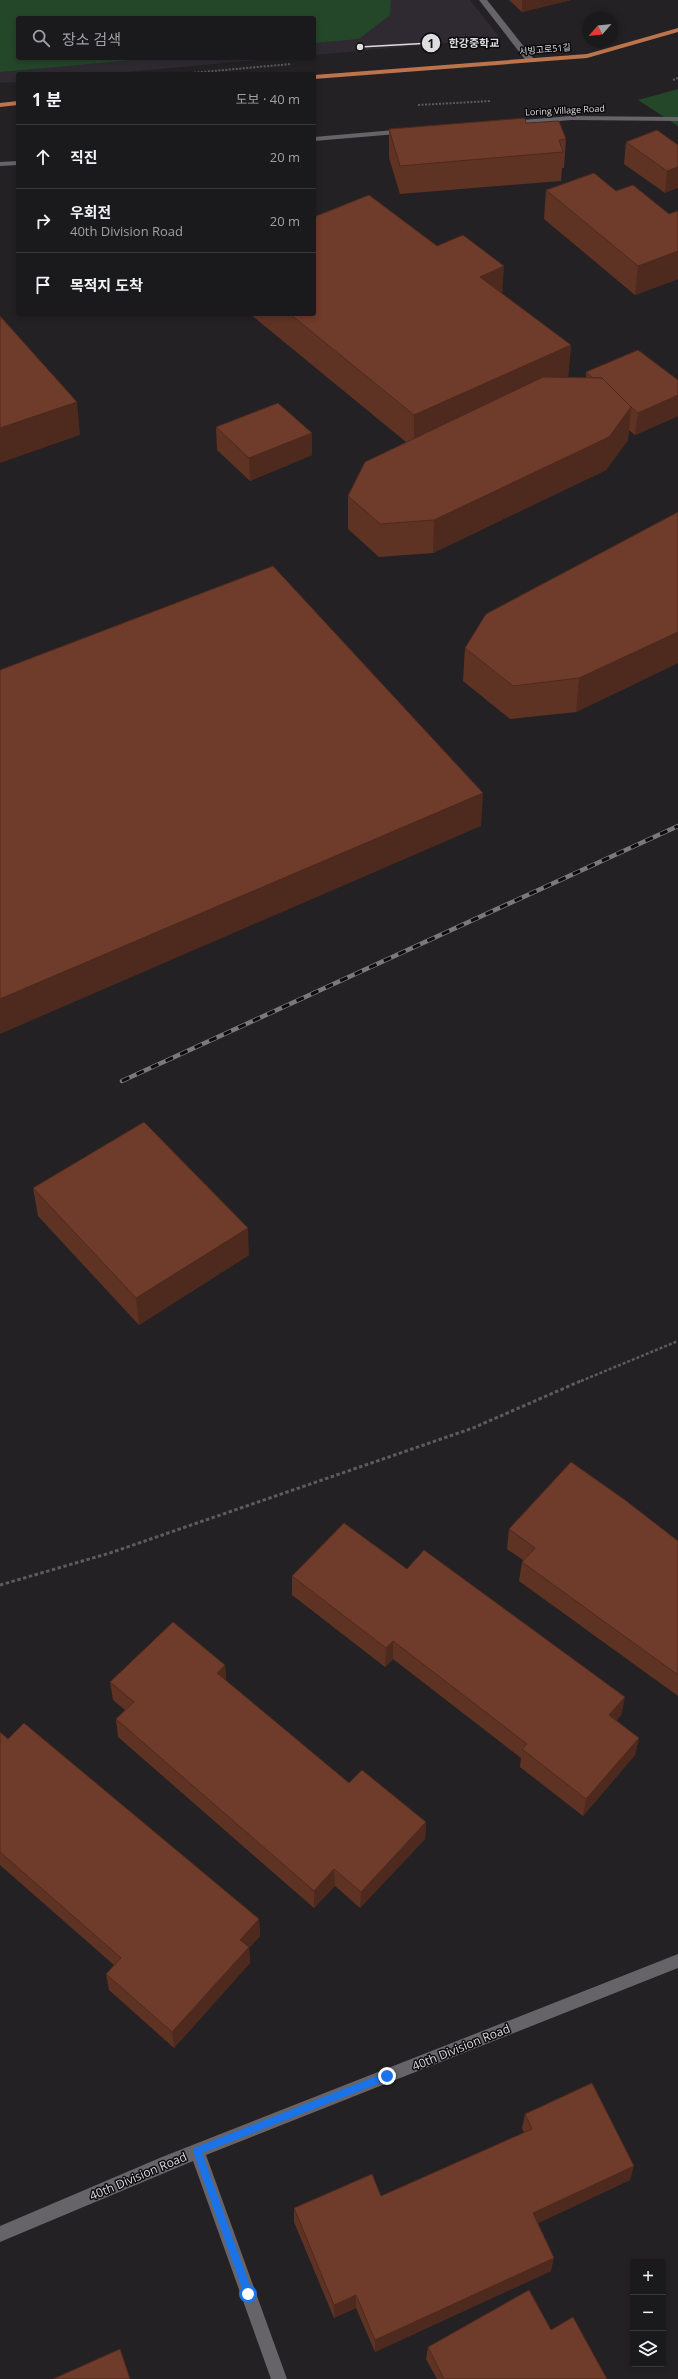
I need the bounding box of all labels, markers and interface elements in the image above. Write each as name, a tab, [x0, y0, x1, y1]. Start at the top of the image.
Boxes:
north arrow	[582, 12, 618, 48]
search box	[16, 16, 316, 60]
icon: search	[30, 27, 52, 49]
text: 장소 검색	[62, 29, 121, 49]
callout: 한강중학교	[421, 32, 507, 55]
text: 1	[428, 35, 434, 52]
text: 한강중학교	[449, 35, 499, 50]
street label: 서빙고로51길	[519, 40, 571, 58]
text: 1 분	[32, 88, 62, 111]
text: 도보 · 40 m	[236, 90, 300, 108]
street label: Loring Village Road	[525, 101, 605, 119]
icon: ahead	[32, 146, 54, 168]
text: 직진	[70, 147, 98, 167]
text: 20 m	[270, 148, 300, 166]
text: 우회전	[70, 202, 111, 222]
icon: right	[32, 210, 54, 232]
text: 20 m	[270, 212, 300, 230]
text: 40th Division Road	[70, 222, 183, 240]
icon: arrive	[32, 274, 54, 296]
text: 목적지 도착	[70, 275, 143, 295]
street label: 40th Division Road	[409, 2020, 513, 2074]
route end	[378, 2067, 396, 2085]
street label: 40th Division Road	[87, 2148, 189, 2204]
map controls	[630, 2259, 666, 2367]
button: +	[630, 2259, 666, 2295]
route start	[239, 2285, 257, 2303]
button: −	[630, 2295, 666, 2331]
button: layers	[630, 2331, 666, 2367]

